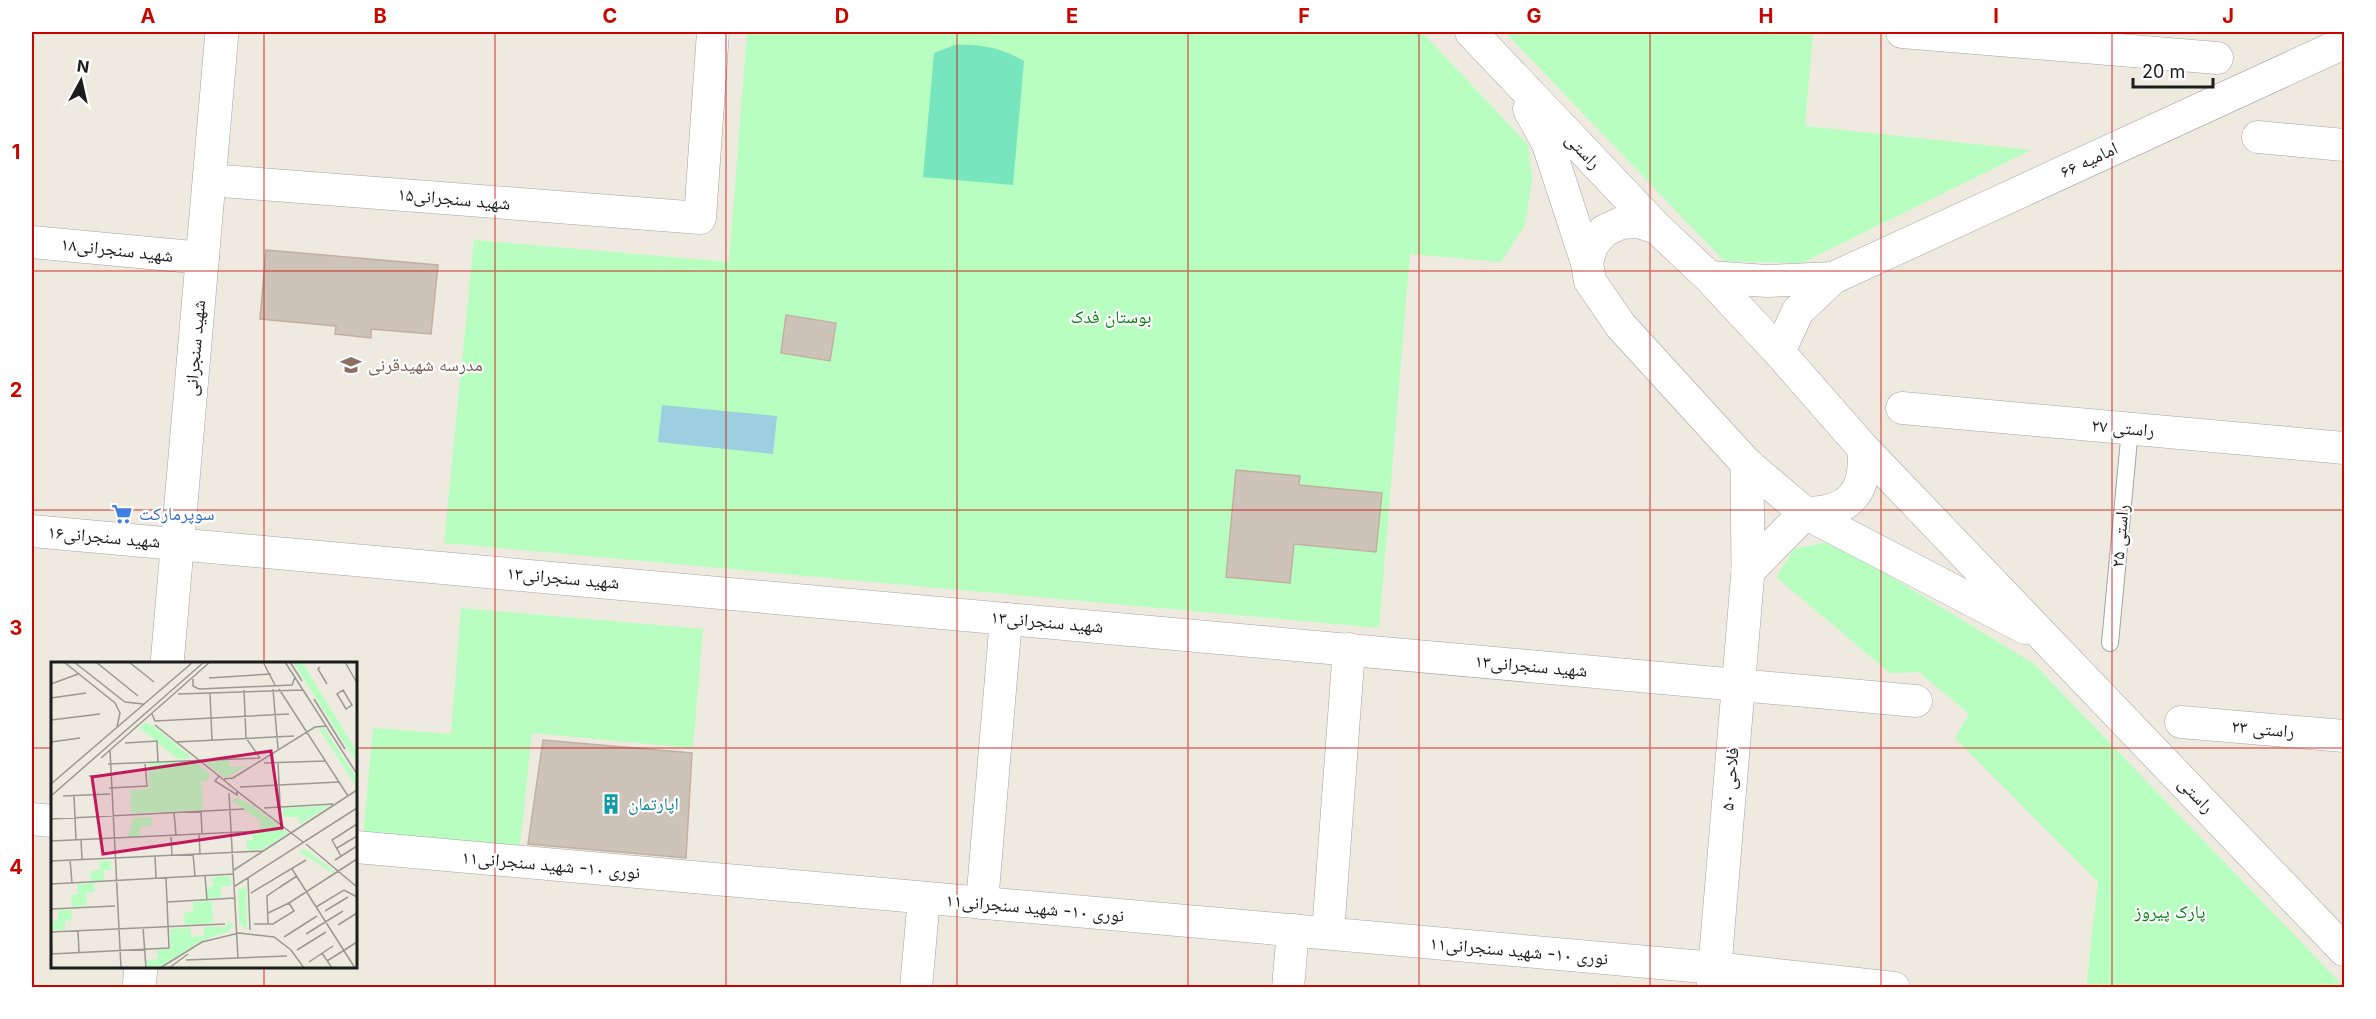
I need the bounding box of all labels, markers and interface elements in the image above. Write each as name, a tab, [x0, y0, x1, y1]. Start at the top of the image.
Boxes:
text: A	[141, 4, 156, 28]
text: B	[373, 4, 387, 28]
text: C	[603, 4, 617, 28]
text: D	[835, 4, 849, 28]
text: E	[1066, 4, 1078, 28]
text: F	[1298, 4, 1310, 28]
text: G	[1526, 4, 1542, 28]
text: H	[1759, 4, 1773, 28]
text: I	[1993, 4, 1999, 28]
text: J	[2222, 4, 2234, 28]
north arrow	[51, 51, 111, 111]
scale bar	[2133, 51, 2212, 89]
text: N	[76, 55, 91, 77]
text: 20 m	[2142, 61, 2185, 82]
street label: راستی	[1561, 128, 1606, 174]
street label: امامیه ۶۶	[2057, 137, 2121, 182]
text: 1	[12, 140, 20, 164]
street label: شهید سنجرانی۱۵	[397, 183, 511, 215]
street label: شهید سنجرانی۱۸	[60, 233, 174, 267]
street label: شهید سنجرانی	[180, 299, 210, 397]
park label: بوستان فدک	[1071, 306, 1152, 328]
school or university icon: مدرسه شهیدقرنی	[339, 353, 363, 377]
place label: مدرسه شهیدقرنی	[368, 354, 483, 376]
text: 2	[10, 378, 22, 402]
street label: راستی ۲۷	[2091, 414, 2155, 442]
supermarket icon: سوپرمارکت	[110, 502, 134, 526]
place label: سوپرمارکت	[139, 503, 215, 525]
street label: راستی ۲۵	[2106, 504, 2134, 568]
street label: شهید سنجرانی۱۶	[47, 521, 161, 553]
street label: شهید سنجرانی۱۳	[506, 562, 620, 594]
street label: شهید سنجرانی۱۳	[990, 606, 1104, 638]
text: 3	[10, 616, 22, 640]
street label: شهید سنجرانی۱۳	[1474, 650, 1588, 682]
inset map	[51, 662, 357, 968]
street label: راستی ۲۳	[2231, 715, 2295, 743]
street label: فلاحی ۵۰	[1716, 746, 1744, 812]
street label: راستی	[2174, 772, 2219, 818]
building icon: اپارتمان	[599, 792, 623, 816]
place label: اپارتمان	[628, 793, 679, 815]
street label: نوری ۱۰- شهید سنجرانی۱۱	[461, 846, 641, 884]
text: 4	[9, 855, 23, 879]
street label: نوری ۱۰- شهید سنجرانی۱۱	[945, 889, 1125, 927]
park label: پارک پیروز	[2133, 901, 2206, 923]
street label: نوری ۱۰- شهید سنجرانی۱۱	[1429, 932, 1609, 970]

